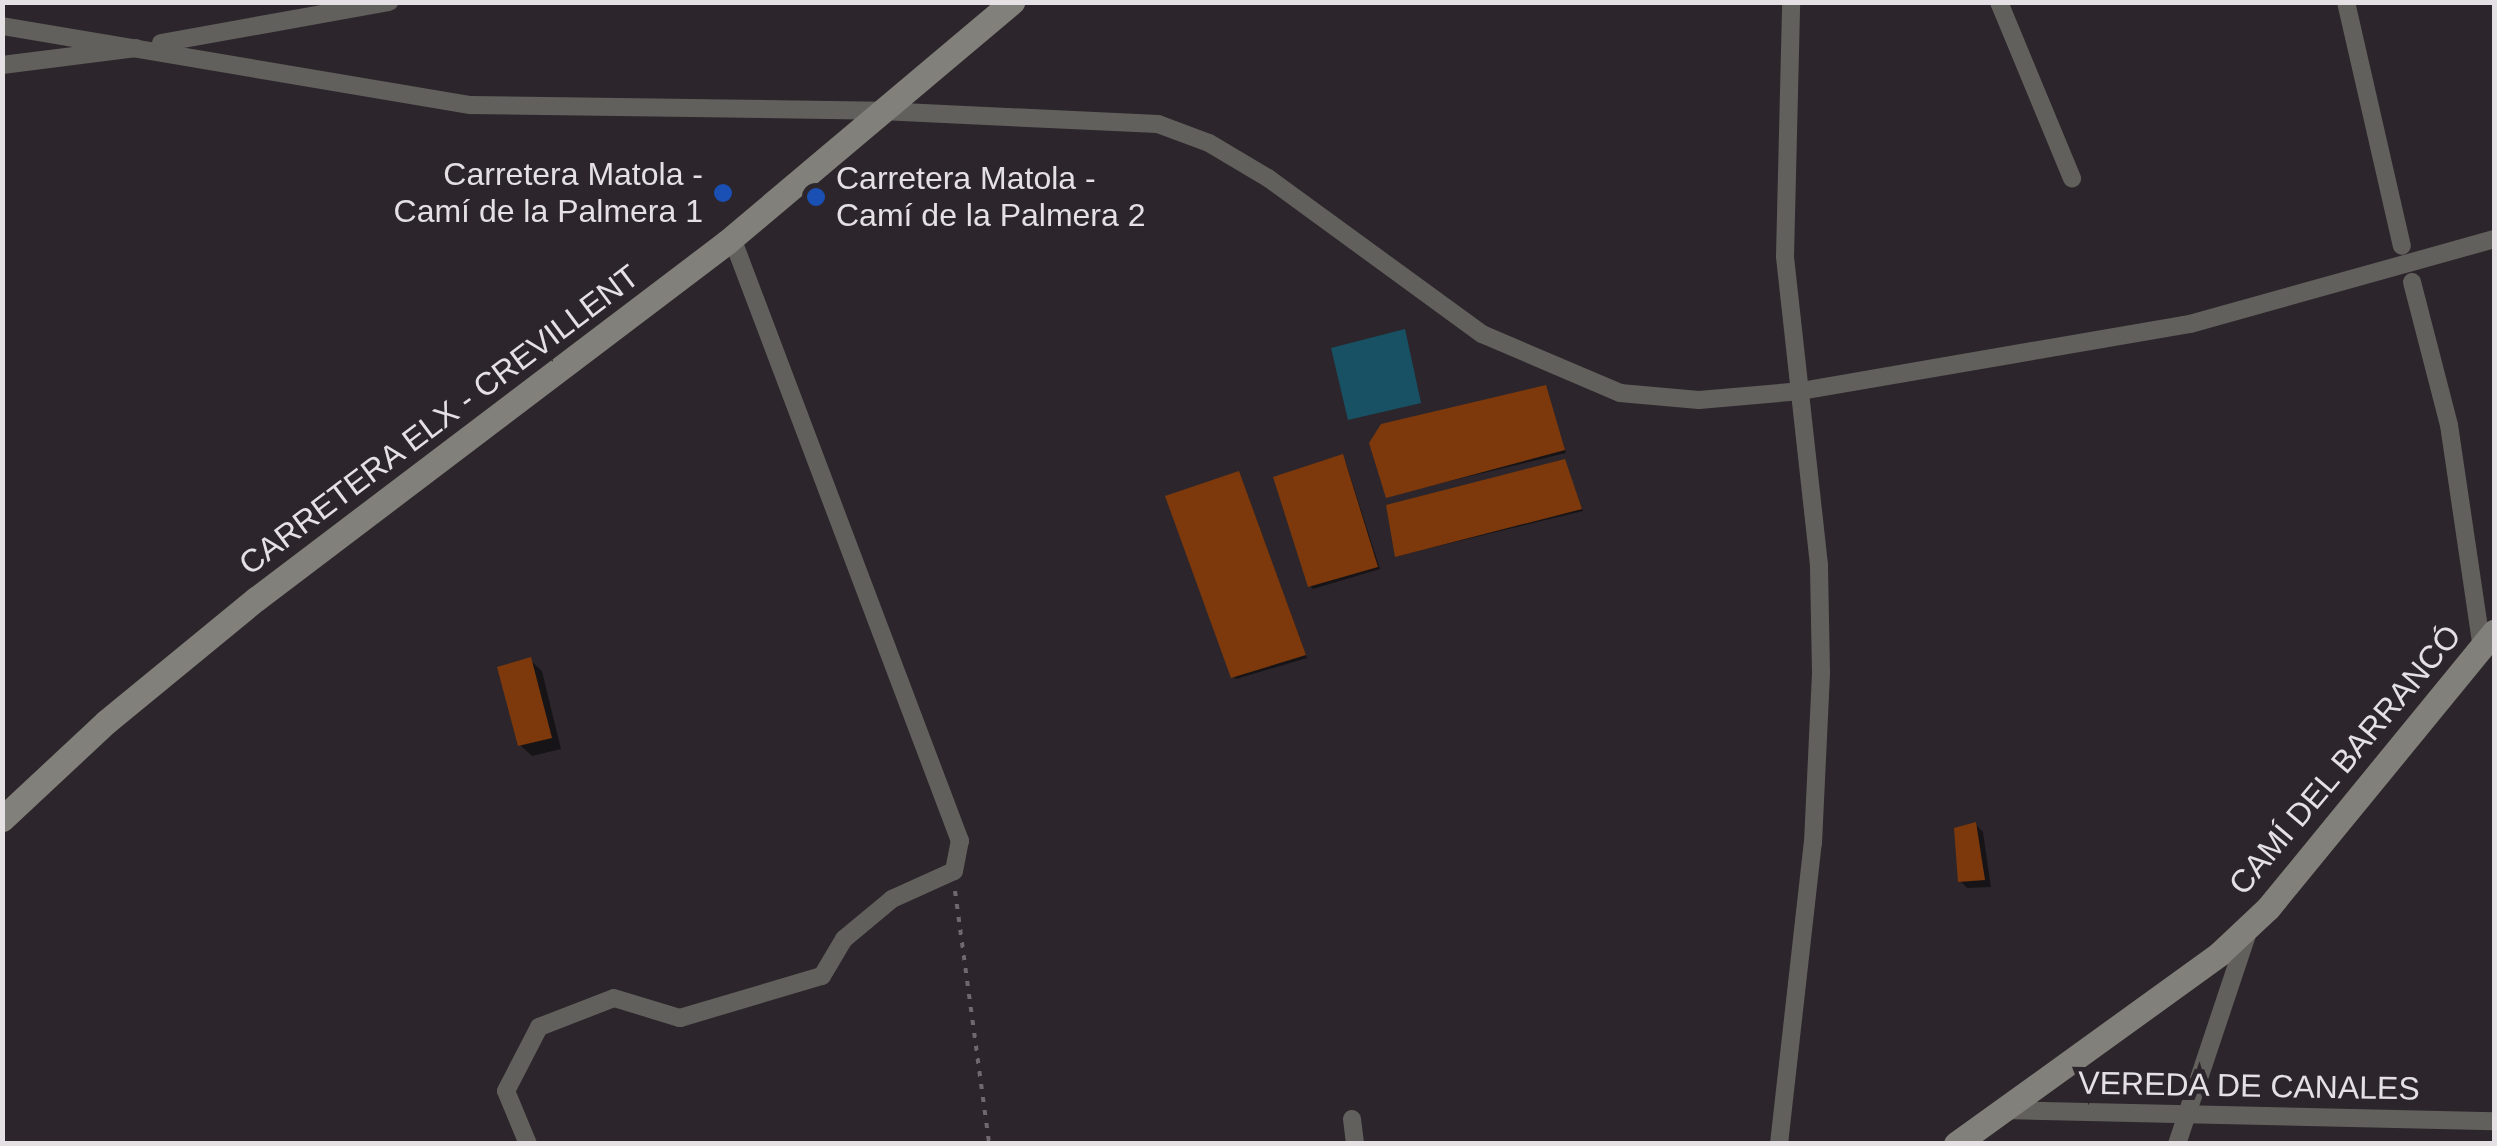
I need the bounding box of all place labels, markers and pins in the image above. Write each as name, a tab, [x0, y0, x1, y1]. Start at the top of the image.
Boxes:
place label: Carretera Matola - Camí de la Palmera 1	[394, 156, 703, 231]
place label: Carretera Matola - Camí de la Palmera 2	[836, 160, 1145, 235]
marker: Carretera Matola - Camí de la Palmera 1	[712, 182, 734, 204]
marker: Carretera Matola - Camí de la Palmera 2	[805, 186, 827, 208]

